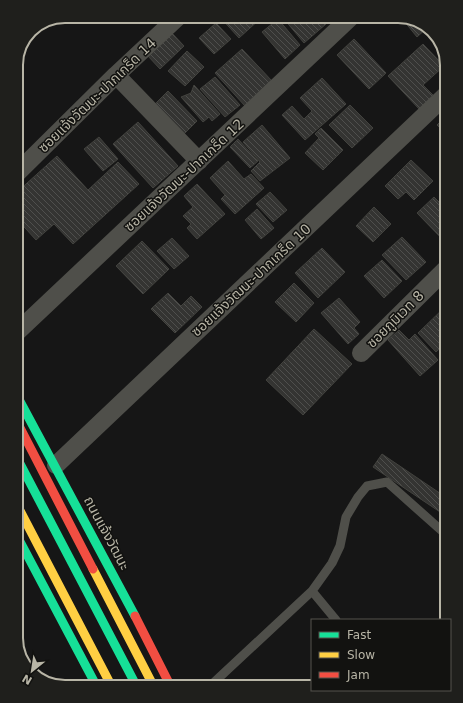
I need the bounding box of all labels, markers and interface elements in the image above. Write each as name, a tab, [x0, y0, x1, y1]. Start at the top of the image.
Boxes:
street label: ซอยแจ้งวัฒนะ-ปากเกร็ด 14	[35, 35, 159, 155]
street label: ซอยแจ้งวัฒนะ-ปากเกร็ด 12	[121, 115, 247, 235]
street label: ซอยแจ้งวัฒนะ-ปากเกร็ด 10	[188, 220, 314, 340]
street label: ซอยภูมิเวท 8	[363, 287, 428, 352]
street label: ถนนแจ้งวัฒนะ	[81, 494, 133, 573]
legend	[311, 619, 451, 691]
text: Fast	[347, 628, 371, 642]
text: Slow	[347, 648, 375, 662]
north arrow	[12, 651, 52, 691]
text: Jam	[346, 668, 370, 682]
text: N	[20, 671, 34, 687]

